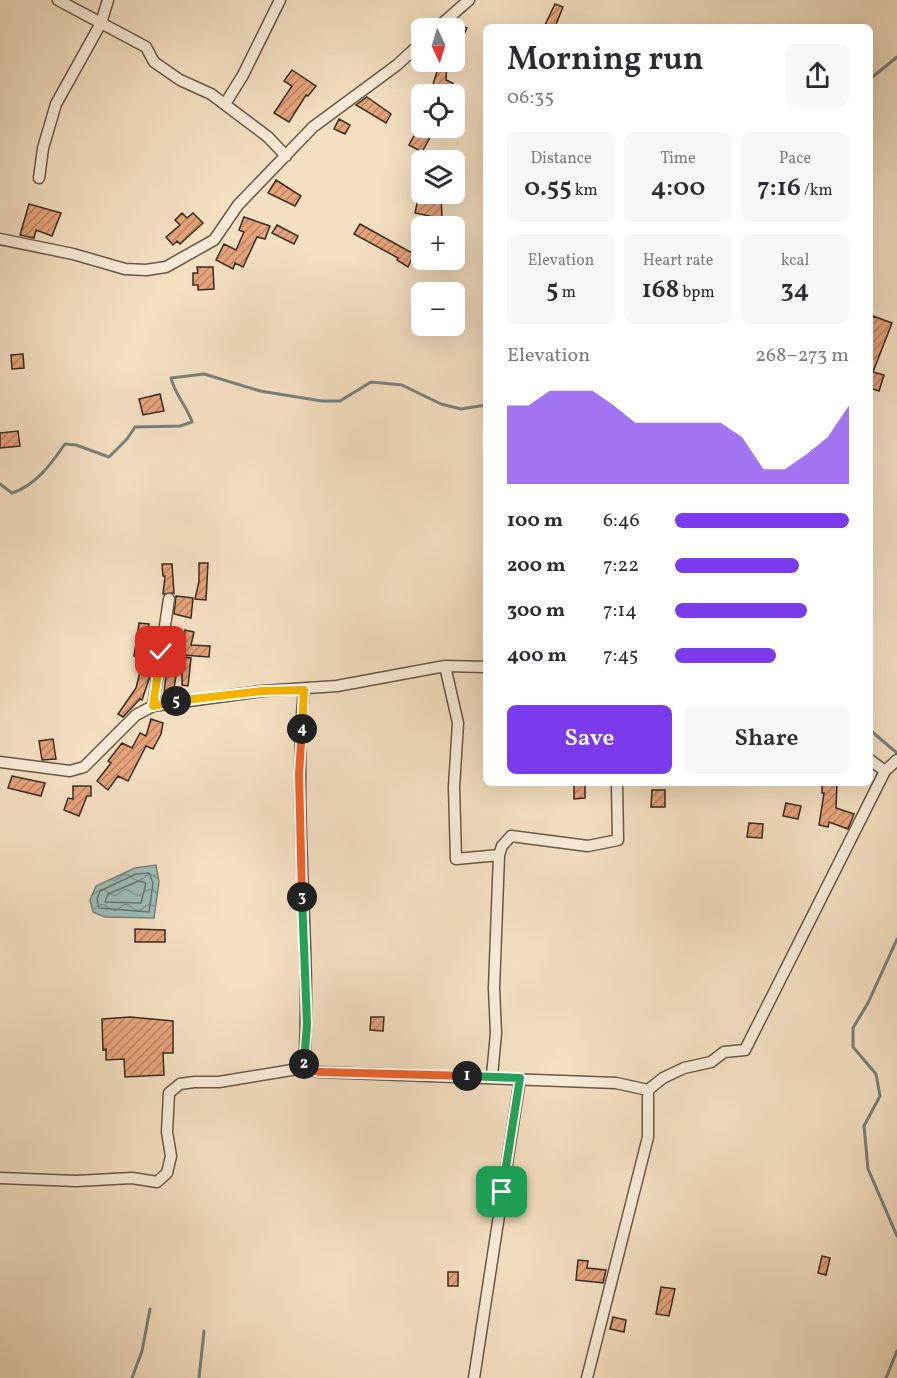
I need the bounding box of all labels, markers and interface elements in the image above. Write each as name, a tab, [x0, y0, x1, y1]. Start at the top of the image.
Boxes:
north arrow	[411, 18, 465, 72]
map controls	[411, 18, 465, 336]
text: Morning run	[507, 38, 704, 84]
button: share	[786, 44, 849, 107]
button: locate	[411, 84, 465, 138]
text: 06:35	[507, 84, 554, 112]
text: Distance	[530, 148, 592, 170]
text: Time	[660, 148, 696, 170]
text: Pace	[779, 148, 811, 170]
button: layers	[411, 150, 465, 204]
text: 0.55	[524, 170, 572, 206]
text: 4:00	[651, 170, 705, 206]
text: 7:16	[757, 170, 801, 206]
text: km	[572, 180, 598, 202]
text: /km	[801, 180, 833, 202]
button: +	[411, 216, 465, 270]
text: Elevation	[528, 250, 594, 272]
text: Heart rate	[643, 250, 713, 272]
text: kcal	[781, 250, 809, 272]
text: 5	[546, 272, 559, 308]
text: 168	[641, 272, 679, 308]
text: 34	[781, 272, 809, 308]
button: −	[411, 282, 465, 336]
text: m	[559, 282, 576, 304]
text: bpm	[679, 282, 715, 304]
text: Elevation	[507, 342, 590, 370]
text: 268–273 m	[755, 342, 849, 370]
text: 100 m	[507, 507, 563, 535]
text: 6:46	[603, 507, 640, 535]
text: 200 m	[507, 552, 565, 580]
text: 7:22	[603, 552, 639, 580]
text: 300 m	[507, 597, 565, 625]
text: 7:14	[603, 597, 637, 625]
pin	[135, 626, 186, 677]
icon: check	[144, 635, 177, 668]
text: 400 m	[507, 642, 567, 670]
text: 7:45	[603, 642, 638, 670]
pin: 5	[161, 686, 191, 716]
text: 5	[172, 690, 180, 712]
button: Save	[507, 705, 672, 774]
button: Share	[684, 705, 849, 774]
pin: 4	[287, 714, 317, 744]
text: 4	[297, 718, 307, 740]
pin: 3	[287, 882, 317, 912]
text: 3	[298, 886, 306, 908]
pin: 2	[289, 1049, 319, 1079]
text: 2	[300, 1053, 308, 1075]
pin: 1	[452, 1061, 482, 1091]
text: 1	[464, 1065, 470, 1087]
pin	[476, 1166, 527, 1217]
icon: arrive	[485, 1175, 518, 1208]

